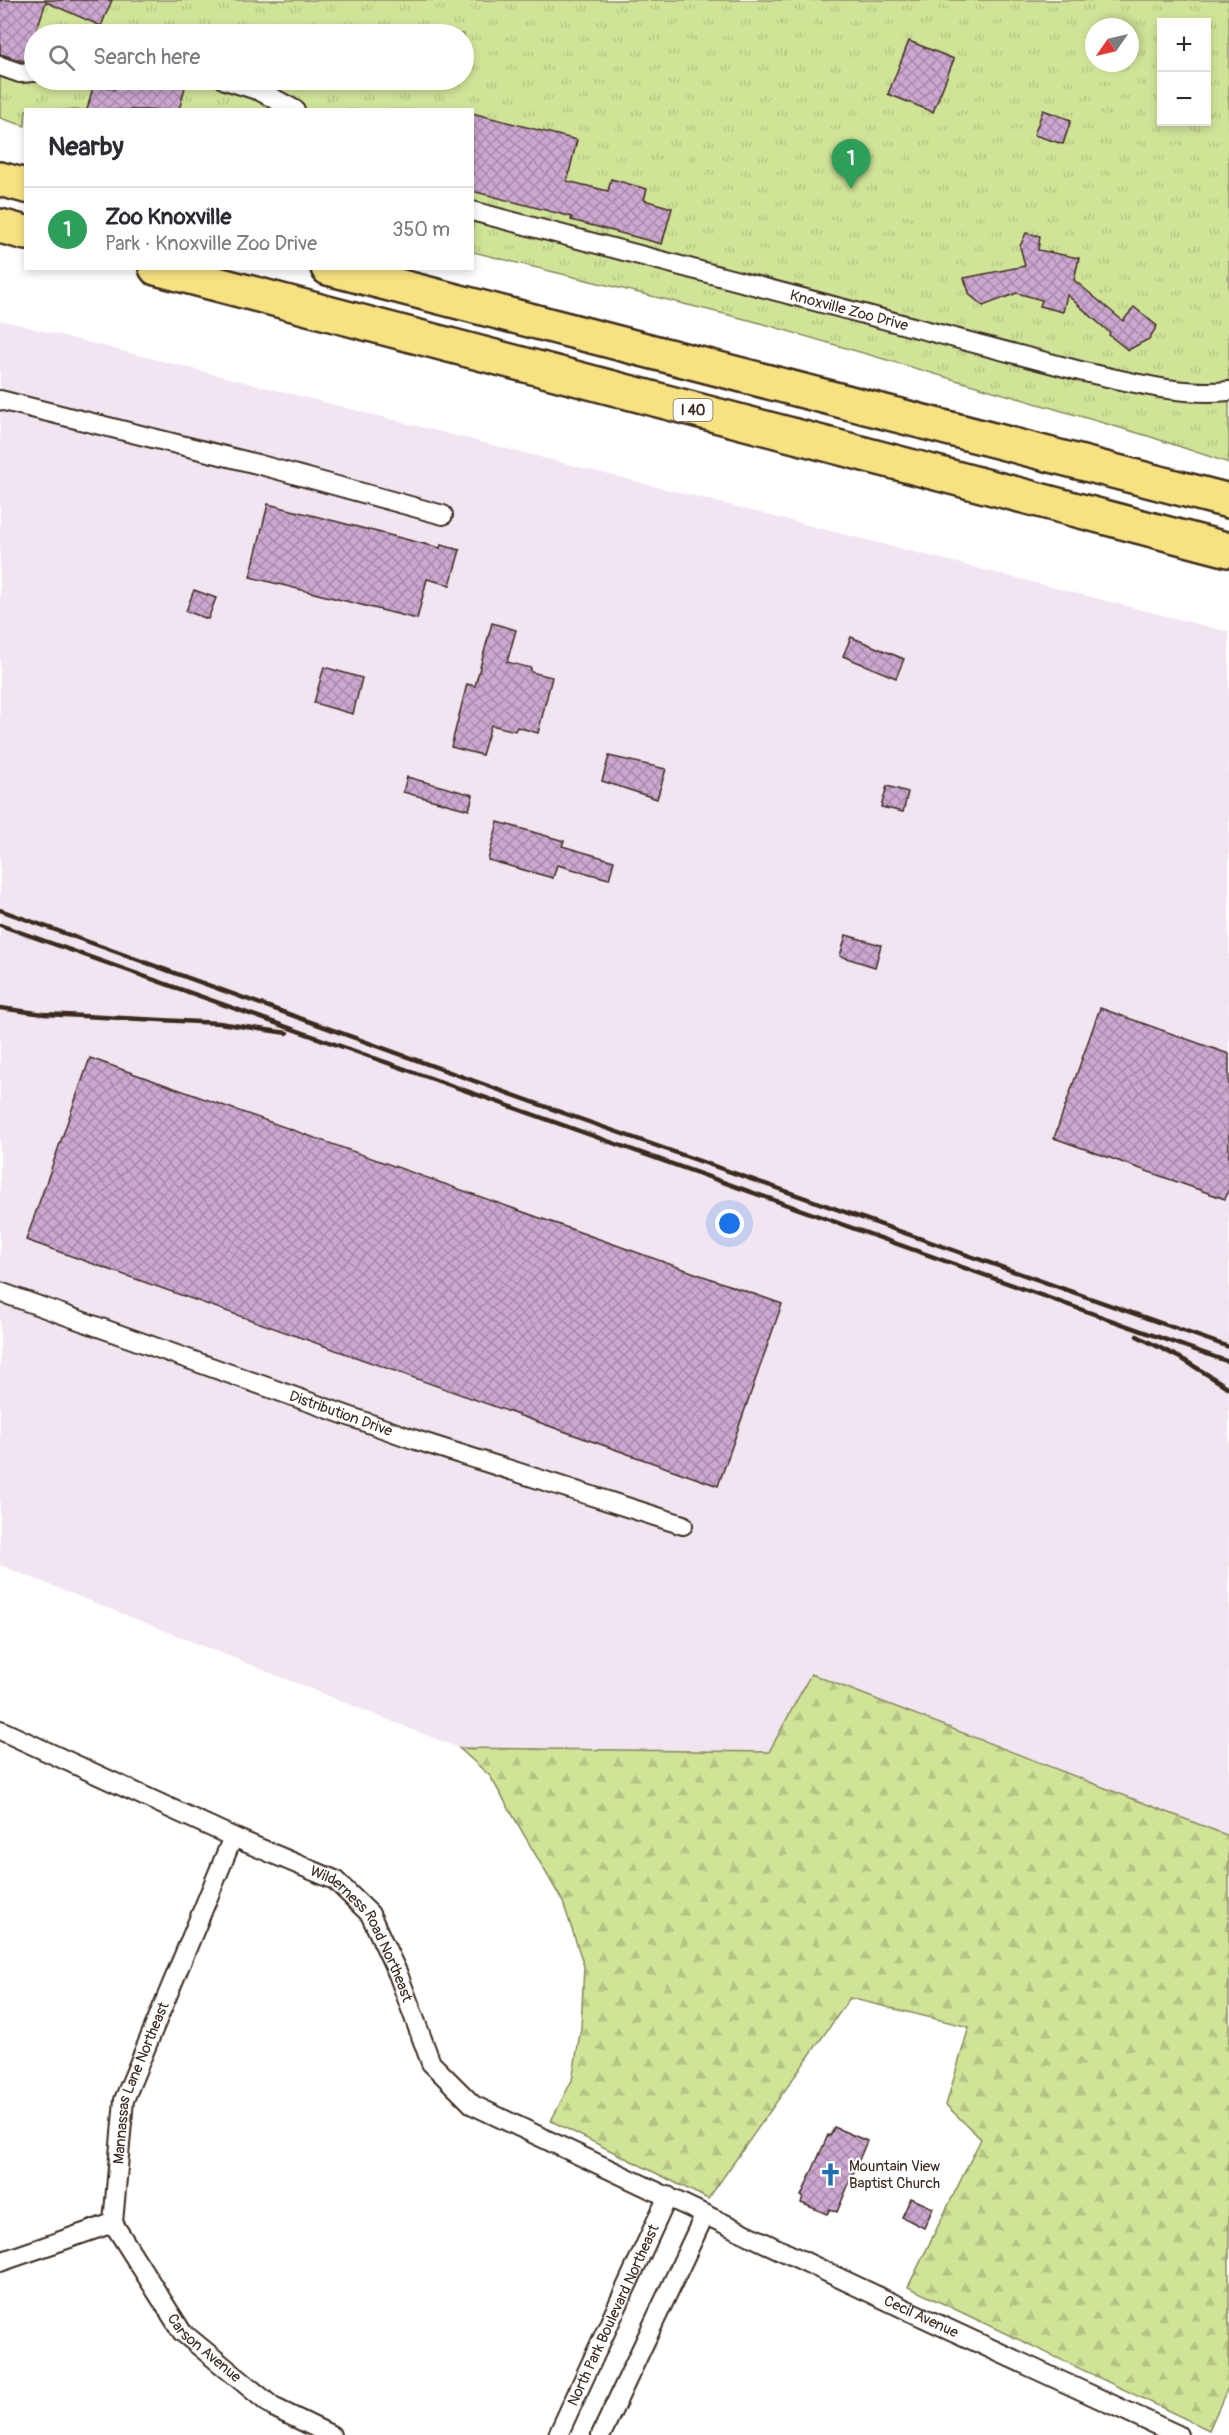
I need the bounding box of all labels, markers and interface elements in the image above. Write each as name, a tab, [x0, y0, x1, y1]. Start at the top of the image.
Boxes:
north arrow	[1085, 18, 1139, 72]
map controls	[1157, 18, 1211, 126]
button: +	[1157, 18, 1211, 72]
search box	[24, 24, 474, 90]
icon: search	[45, 41, 78, 74]
text: Search here	[93, 43, 200, 71]
button: −	[1157, 72, 1211, 126]
text: Nearby	[48, 131, 124, 163]
pin: 1	[832, 140, 870, 189]
text: Zoo Knoxville	[105, 203, 231, 231]
text: 1	[64, 217, 71, 242]
text: 350 m	[392, 217, 450, 242]
text: Park · Knoxville Zoo Drive	[105, 231, 317, 256]
street label: Knoxville Zoo Drive	[788, 286, 911, 336]
road number: I 40	[674, 399, 712, 421]
your location	[715, 1209, 744, 1238]
street label: Distribution Drive	[287, 1387, 396, 1441]
street label: Wilderness Road Northeast	[307, 1862, 417, 2006]
street label: Mannassas Lane Northeast	[109, 1998, 174, 2165]
place label: Mountain View Baptist Church	[849, 2157, 940, 2193]
church icon: Mountain View Baptist Church	[818, 2162, 844, 2188]
street label: North Park Boulevard Northeast	[564, 2221, 664, 2409]
street label: Cecil Avenue	[881, 2291, 962, 2343]
street label: Carson Avenue	[163, 2310, 245, 2387]

